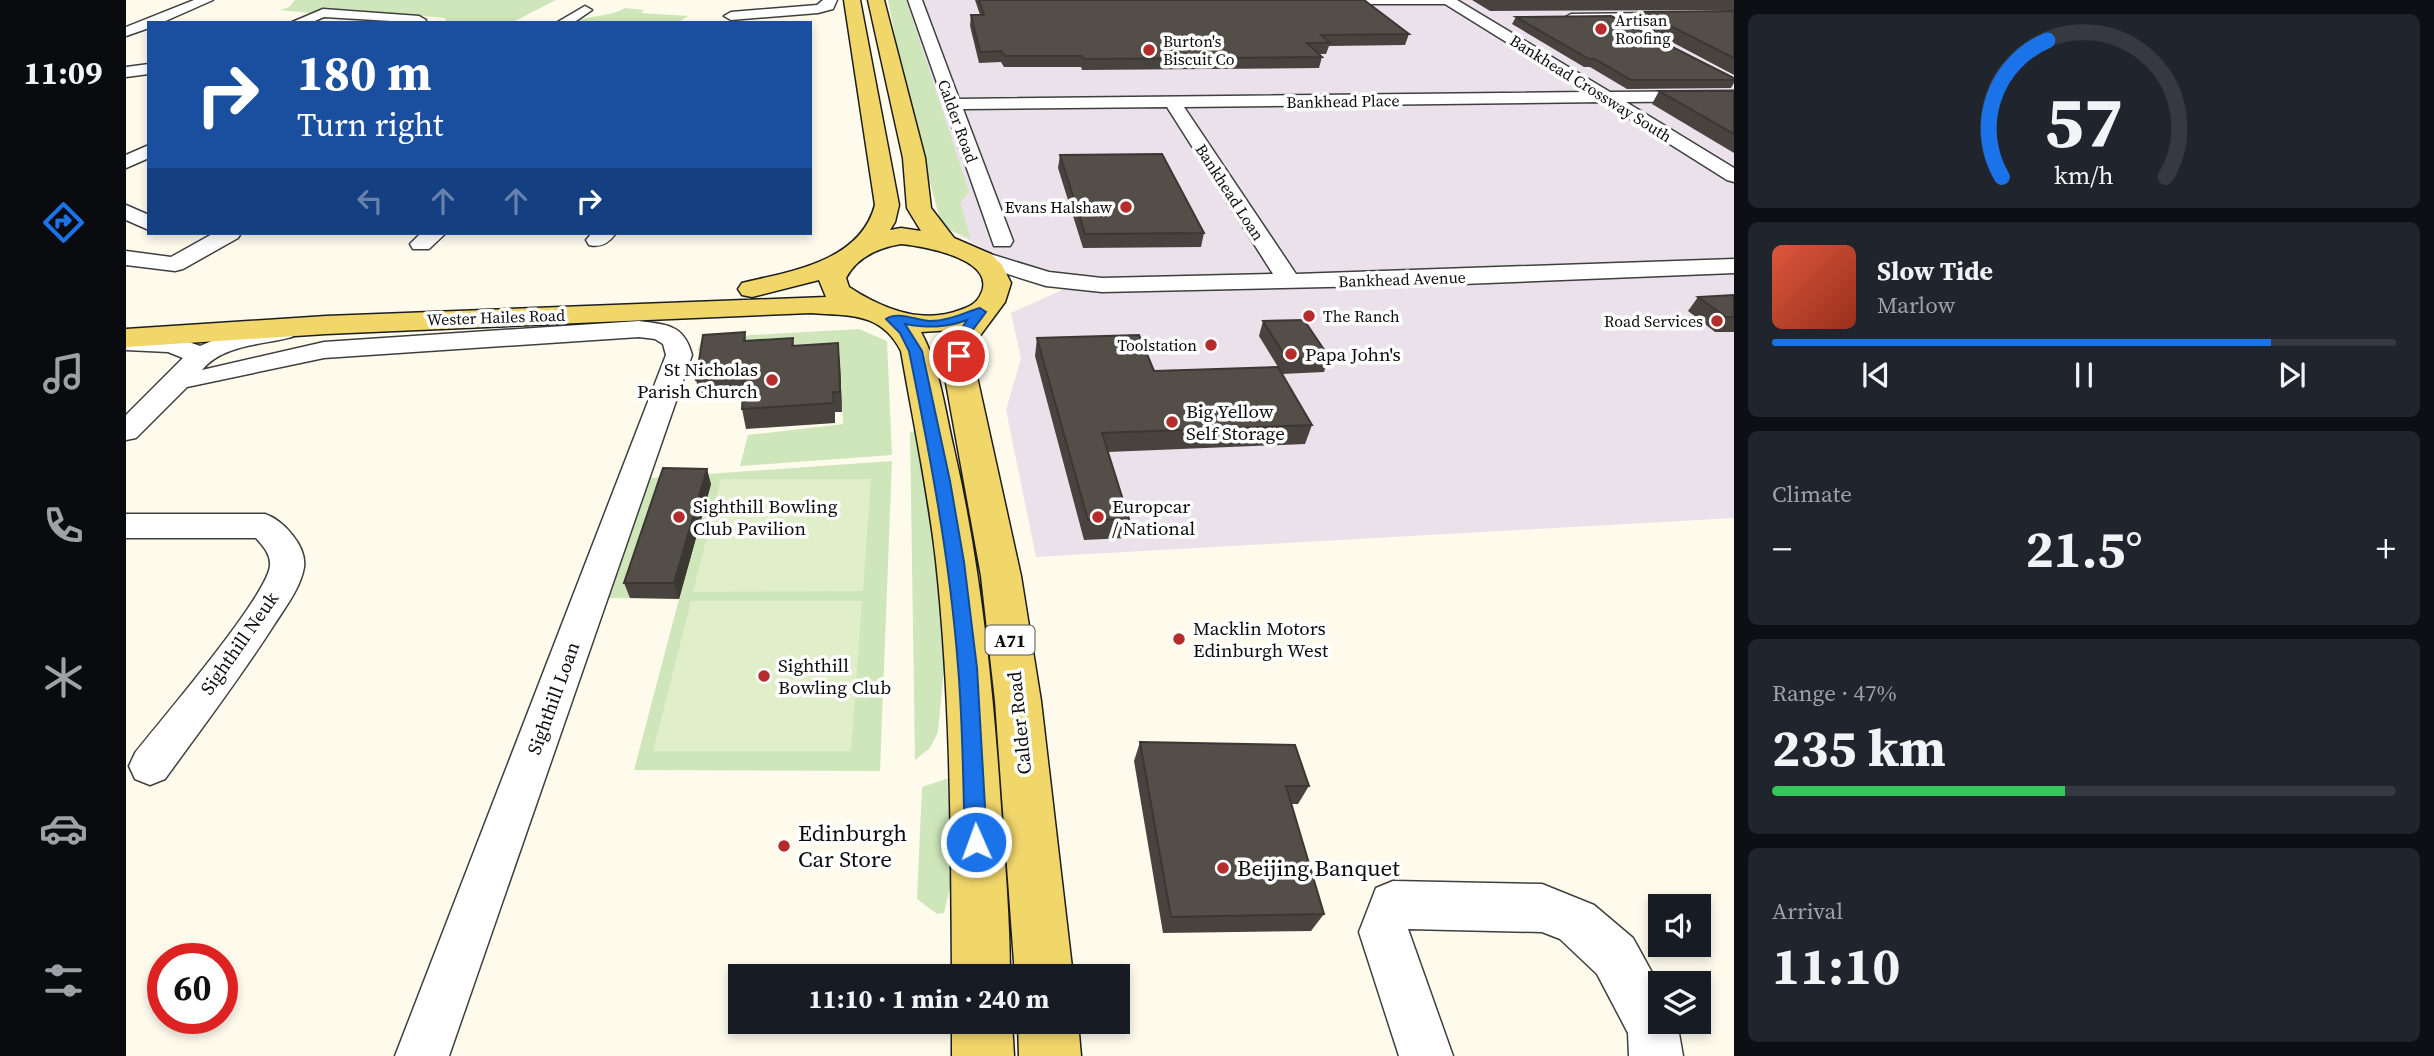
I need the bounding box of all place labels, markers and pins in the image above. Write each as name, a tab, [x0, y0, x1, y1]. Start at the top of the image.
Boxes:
place label: Artisan Roofing	[1615, 9, 1671, 49]
marker: Artisan Roofing	[1593, 21, 1609, 37]
place label: Burton's Biscuit Co	[1163, 30, 1235, 70]
marker: Burton's Biscuit Co	[1141, 42, 1157, 58]
place label: Evans Halshaw	[1005, 196, 1113, 218]
marker: Evans Halshaw	[1118, 199, 1134, 215]
place label: The Ranch	[1323, 305, 1400, 327]
marker: The Ranch	[1301, 308, 1317, 324]
place label: Road Services	[1604, 310, 1703, 332]
marker: Road Services	[1709, 313, 1725, 329]
pin	[929, 326, 989, 386]
place label: Toolstation	[1118, 334, 1197, 356]
marker: Toolstation	[1203, 337, 1219, 353]
place label: Papa John's	[1305, 341, 1401, 367]
marker: Papa John's	[1283, 346, 1299, 362]
place label: St Nicholas Parish Church	[637, 356, 758, 404]
marker: St Nicholas Parish Church	[764, 372, 780, 388]
place label: Big Yellow Self Storage	[1186, 398, 1285, 446]
marker: Big Yellow Self Storage	[1164, 414, 1180, 430]
place label: Sighthill Bowling Club Pavilion	[693, 493, 838, 541]
place label: Europcar / National	[1112, 493, 1196, 541]
marker: Sighthill Bowling Club Pavilion	[671, 509, 687, 525]
marker: Europcar / National	[1090, 509, 1106, 525]
place label: Macklin Motors Edinburgh West	[1193, 615, 1329, 663]
marker: Macklin Motors Edinburgh West	[1171, 631, 1187, 647]
place label: Sighthill Bowling Club	[778, 652, 891, 700]
marker: Sighthill Bowling Club	[756, 668, 772, 684]
place label: Edinburgh Car Store	[798, 817, 907, 875]
marker: Edinburgh Car Store	[776, 838, 792, 854]
place label: Beijing Banquet	[1237, 852, 1400, 884]
marker: Beijing Banquet	[1215, 860, 1231, 876]

